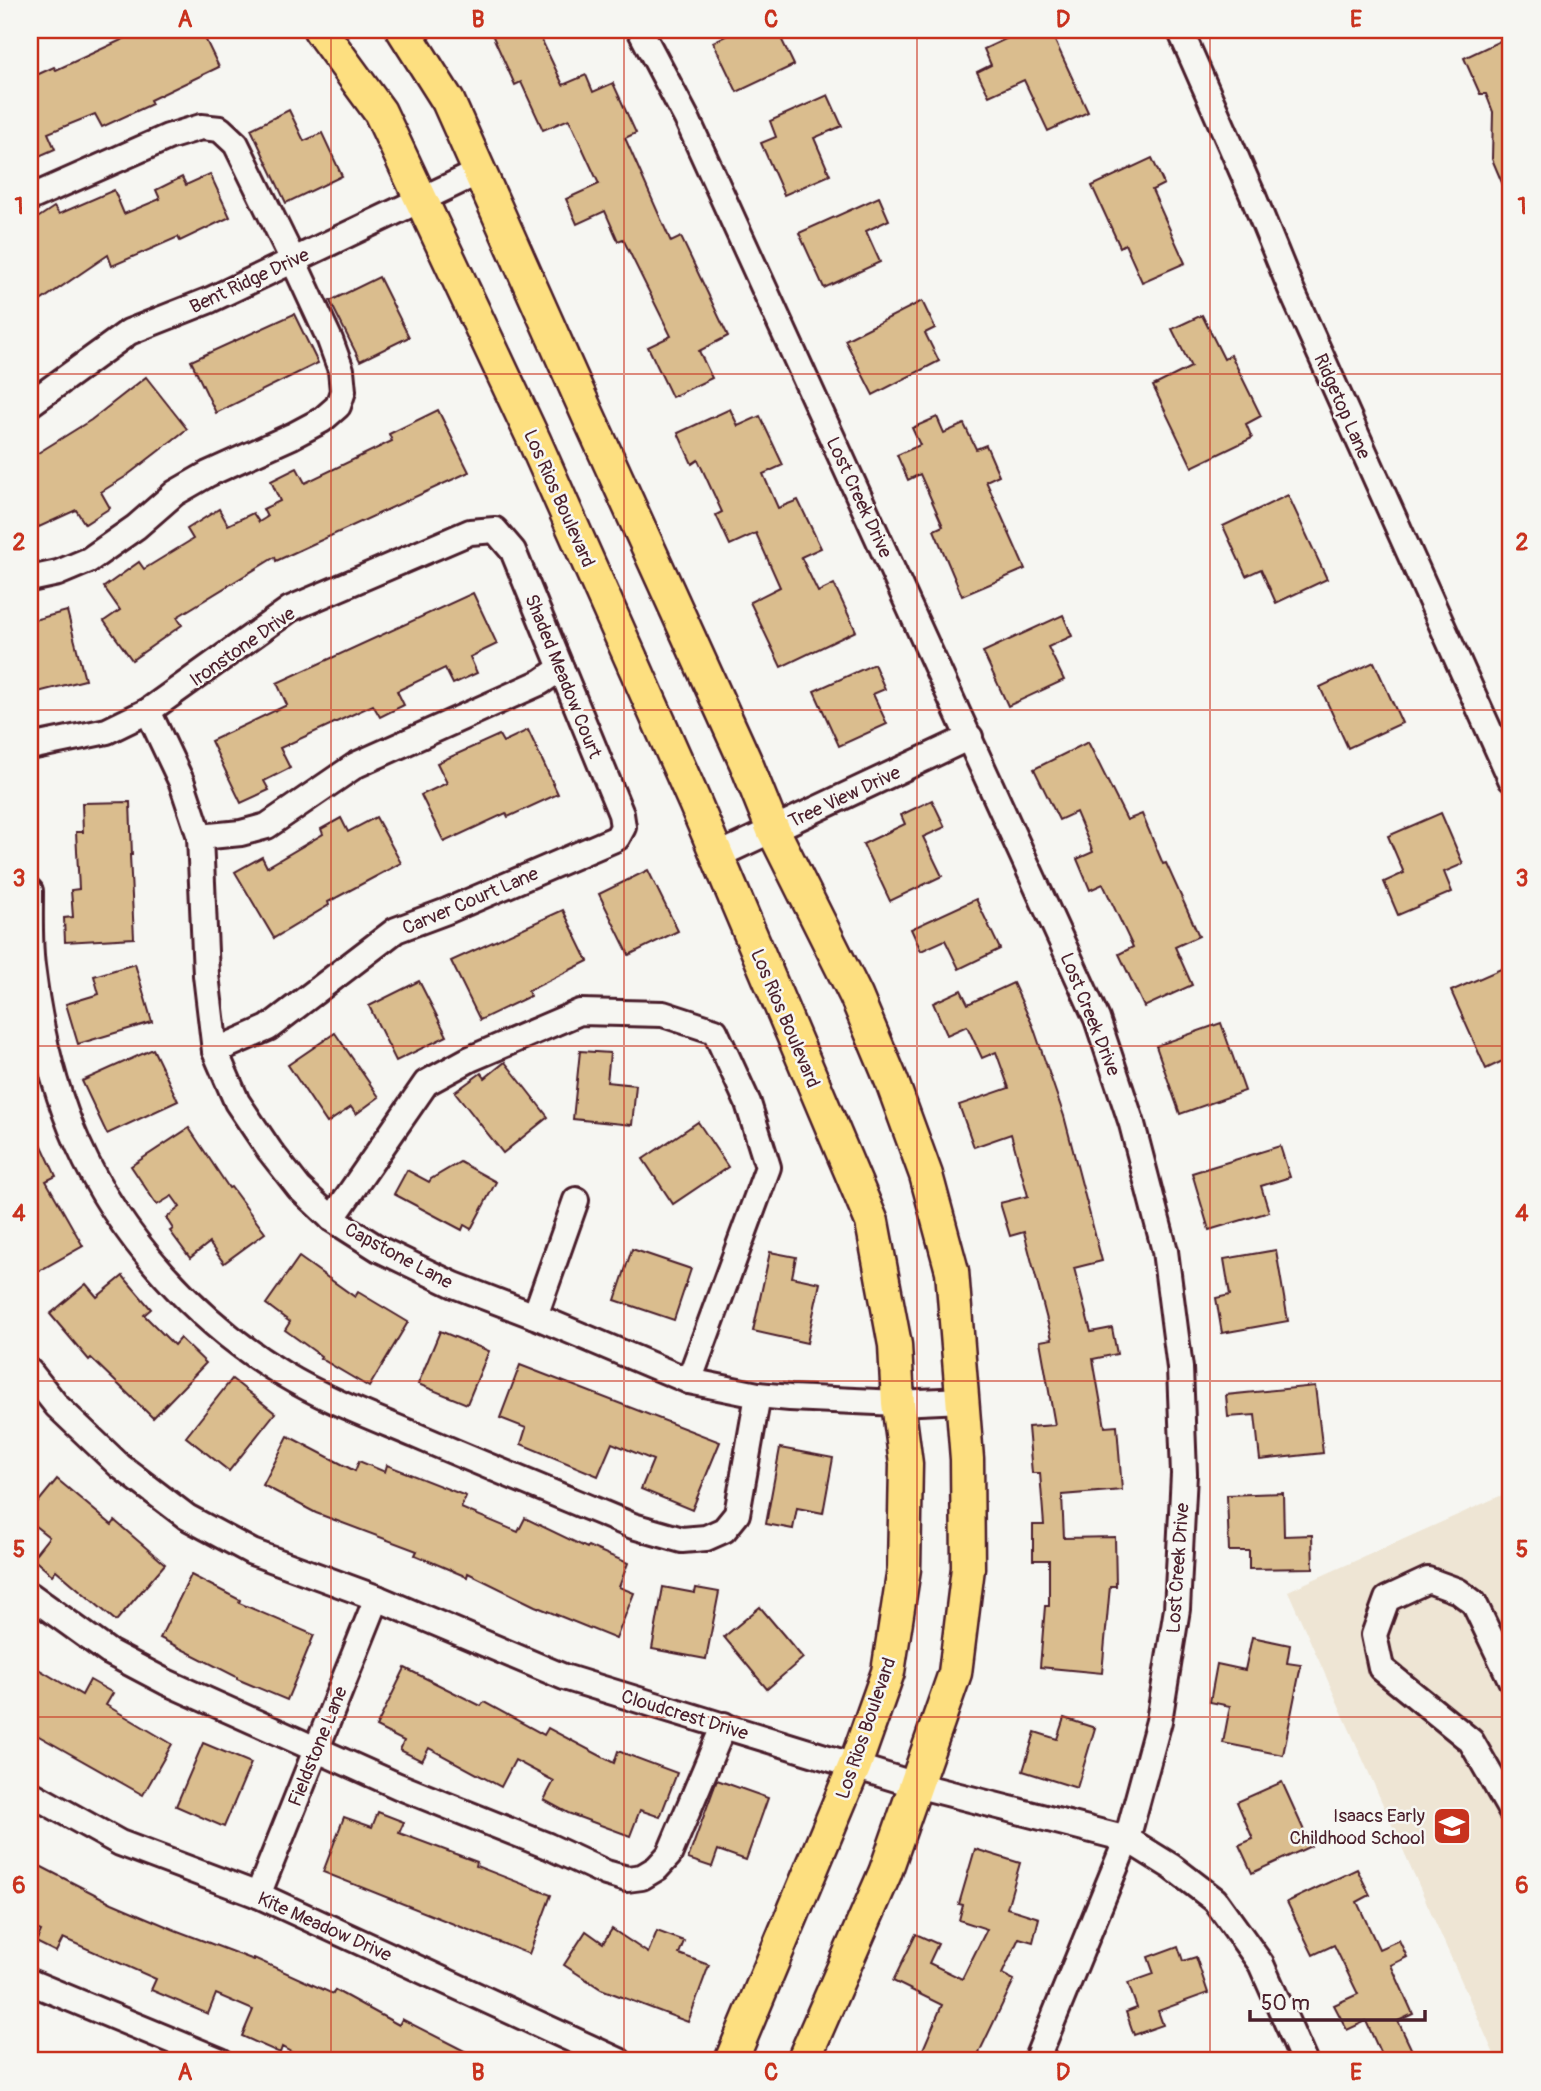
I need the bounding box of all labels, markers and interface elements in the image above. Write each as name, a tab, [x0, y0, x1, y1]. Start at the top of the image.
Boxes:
text: A	[178, 5, 193, 34]
text: B	[471, 5, 485, 34]
text: C	[764, 5, 778, 34]
text: D	[1056, 5, 1070, 34]
text: E	[1350, 5, 1362, 34]
text: 1	[15, 192, 24, 221]
text: 1	[1518, 192, 1527, 221]
street label: Bent Ridge Drive	[186, 242, 314, 319]
street label: Ridgetop Lane	[1308, 350, 1376, 463]
street label: Los Rios Boulevard	[518, 426, 600, 571]
street label: Lost Creek Drive	[821, 433, 898, 562]
text: 2	[13, 528, 26, 557]
text: 2	[1516, 528, 1529, 557]
street label: Shaded Meadow Court	[519, 591, 607, 762]
street label: Ironstone Drive	[185, 601, 300, 692]
street label: Tree View Drive	[785, 760, 905, 833]
street label: Carver Court Lane	[399, 861, 543, 940]
text: 3	[13, 864, 25, 893]
text: 3	[1516, 864, 1528, 893]
street label: Los Rios Boulevard	[745, 945, 825, 1091]
street label: Lost Creek Drive	[1054, 949, 1126, 1080]
text: 4	[12, 1199, 26, 1228]
text: 4	[1515, 1199, 1529, 1228]
street label: Capstone Lane	[340, 1217, 457, 1295]
street label: Lost Creek Drive	[1161, 1501, 1195, 1634]
text: 5	[13, 1535, 25, 1564]
text: 5	[1516, 1535, 1528, 1564]
street label: Los Rios Boulevard	[830, 1654, 901, 1802]
street label: Fieldstone Lane	[283, 1682, 353, 1810]
street label: Cloudcrest Drive	[618, 1684, 752, 1746]
place label: Isaacs Early Childhood School	[1290, 1804, 1425, 1850]
school or university icon: Isaacs Early Childhood School	[1431, 1805, 1473, 1847]
text: 6	[12, 1871, 26, 1900]
text: 6	[1515, 1871, 1529, 1900]
street label: Kite Meadow Drive	[254, 1887, 396, 1967]
scale bar	[1250, 1979, 1426, 2023]
text: 50 m	[1261, 1990, 1310, 2017]
text: A	[178, 2058, 193, 2087]
text: B	[471, 2058, 485, 2087]
text: C	[764, 2058, 778, 2087]
text: D	[1056, 2058, 1070, 2087]
text: E	[1350, 2058, 1362, 2087]

